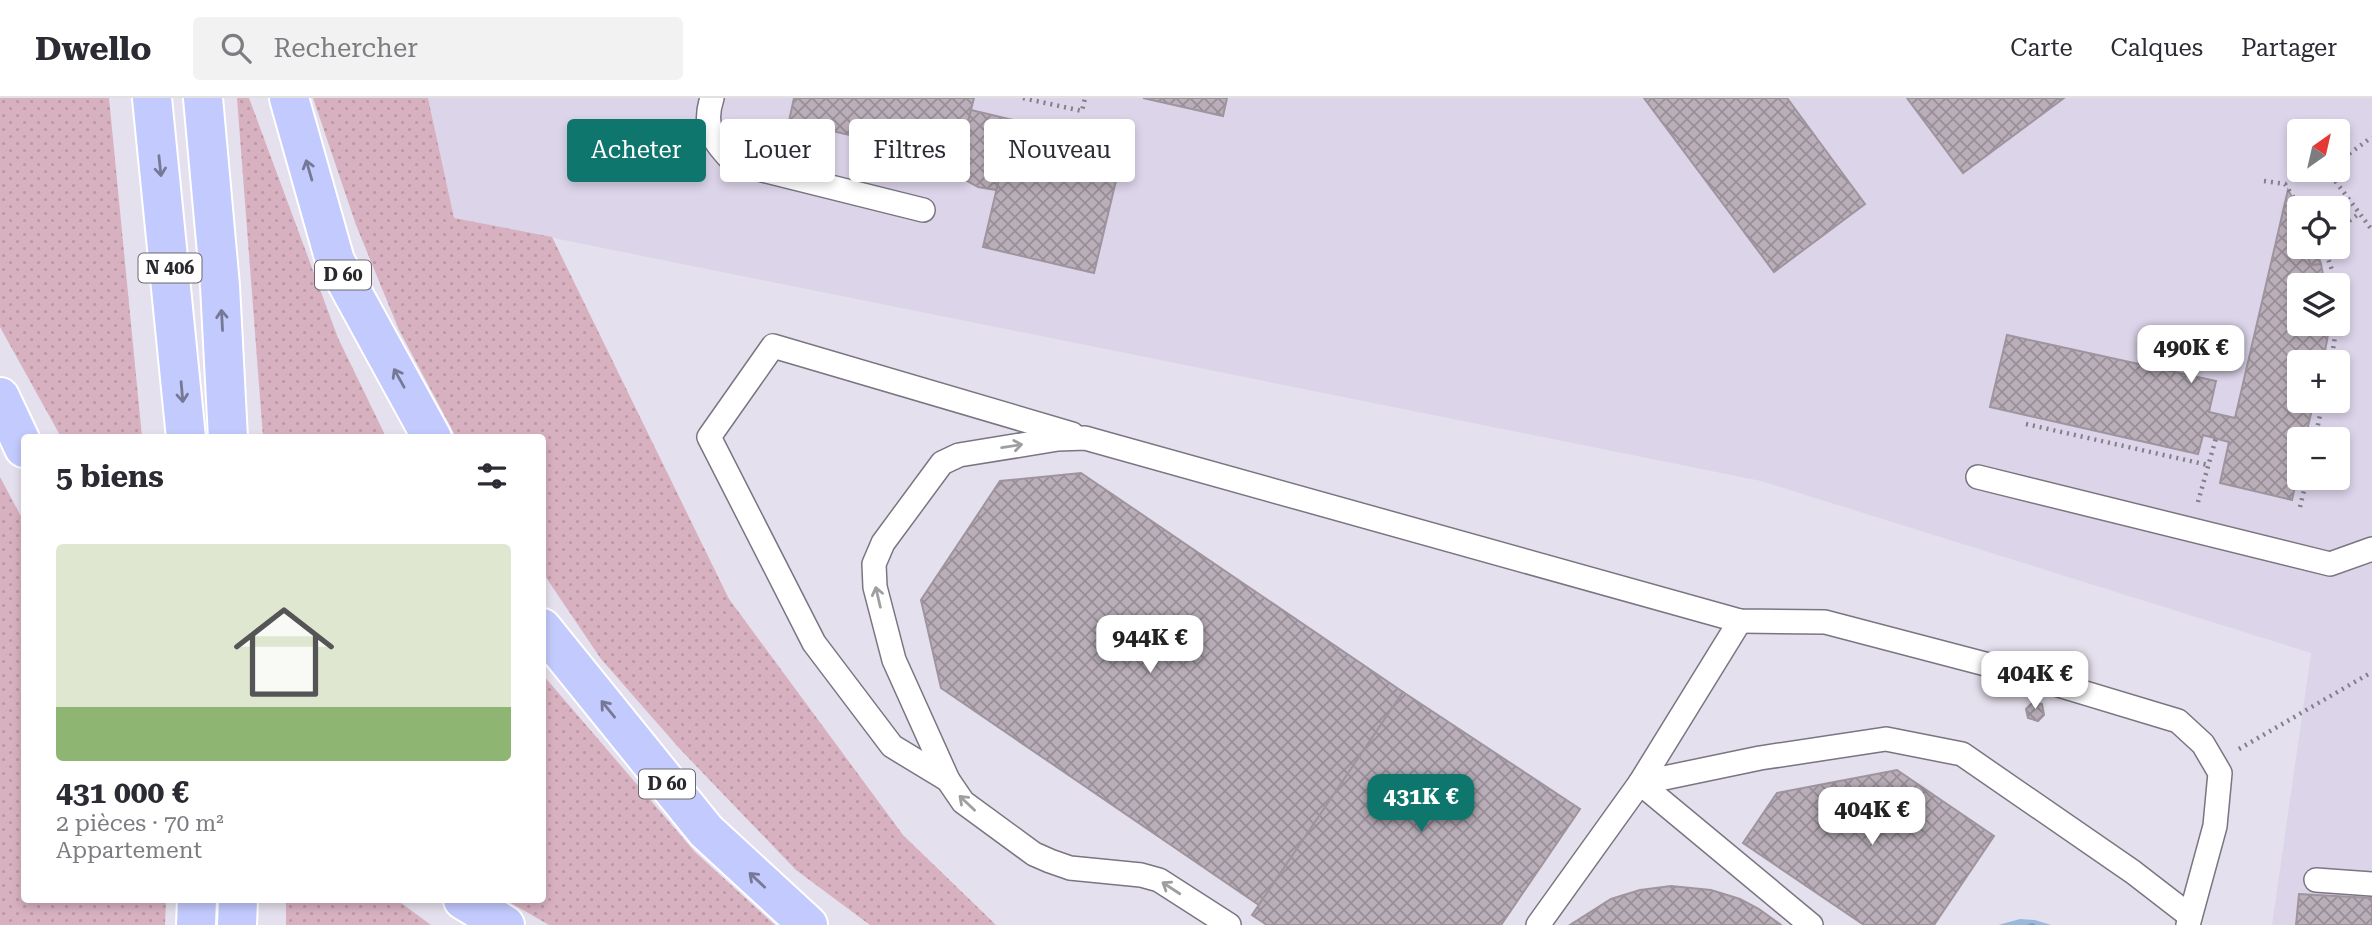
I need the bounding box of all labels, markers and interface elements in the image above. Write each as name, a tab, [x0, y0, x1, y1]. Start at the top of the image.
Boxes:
search box	[193, 17, 683, 80]
text: Dwello	[35, 29, 151, 68]
icon: search	[217, 29, 255, 67]
text: Rechercher	[273, 33, 418, 63]
text: Carte	[2010, 34, 2073, 62]
text: Calques	[2111, 34, 2203, 62]
text: Partager	[2241, 34, 2337, 62]
chip: Acheter	[567, 119, 706, 182]
chip: Louer	[720, 119, 835, 182]
chip: Filtres	[849, 119, 970, 182]
chip: Nouveau	[984, 119, 1135, 182]
north arrow	[2287, 119, 2350, 182]
map controls	[2287, 119, 2350, 490]
one-way arrow	[153, 154, 166, 177]
one-way arrow	[302, 159, 315, 181]
button: locate	[2287, 196, 2350, 259]
road number: N 406	[138, 253, 202, 282]
road number: D 60	[315, 260, 371, 290]
button: layers	[2287, 273, 2350, 336]
one-way arrow	[215, 309, 228, 332]
pin: 490K €	[2134, 326, 2248, 385]
text: 490K €	[2153, 334, 2229, 361]
button: +	[2287, 350, 2350, 413]
one-way arrow	[392, 368, 406, 388]
one-way arrow	[176, 380, 189, 403]
button: −	[2287, 427, 2350, 490]
one-way arrow	[1000, 439, 1022, 452]
icon: filters	[473, 457, 511, 495]
text: 5 biens	[56, 459, 164, 494]
one-way arrow	[870, 586, 883, 608]
icon: home	[221, 589, 347, 715]
pin: 944K €	[1093, 616, 1207, 675]
text: 944K €	[1112, 624, 1188, 651]
pin: 404K €	[1978, 652, 2092, 711]
text: 404K €	[1997, 660, 2073, 687]
one-way arrow	[600, 700, 615, 719]
road number: D 60	[639, 770, 695, 798]
pin: 431K €	[1364, 774, 1478, 834]
text: 431 000 €	[56, 775, 189, 810]
text: 431K €	[1383, 783, 1459, 810]
pin: 404K €	[1815, 788, 1929, 847]
one-way arrow	[958, 795, 976, 811]
text: 404K €	[1834, 796, 1910, 823]
text: 2 pièces · 70 m²	[56, 810, 224, 837]
text: Appartement	[56, 837, 202, 864]
one-way arrow	[749, 871, 766, 888]
one-way arrow	[1162, 880, 1182, 894]

